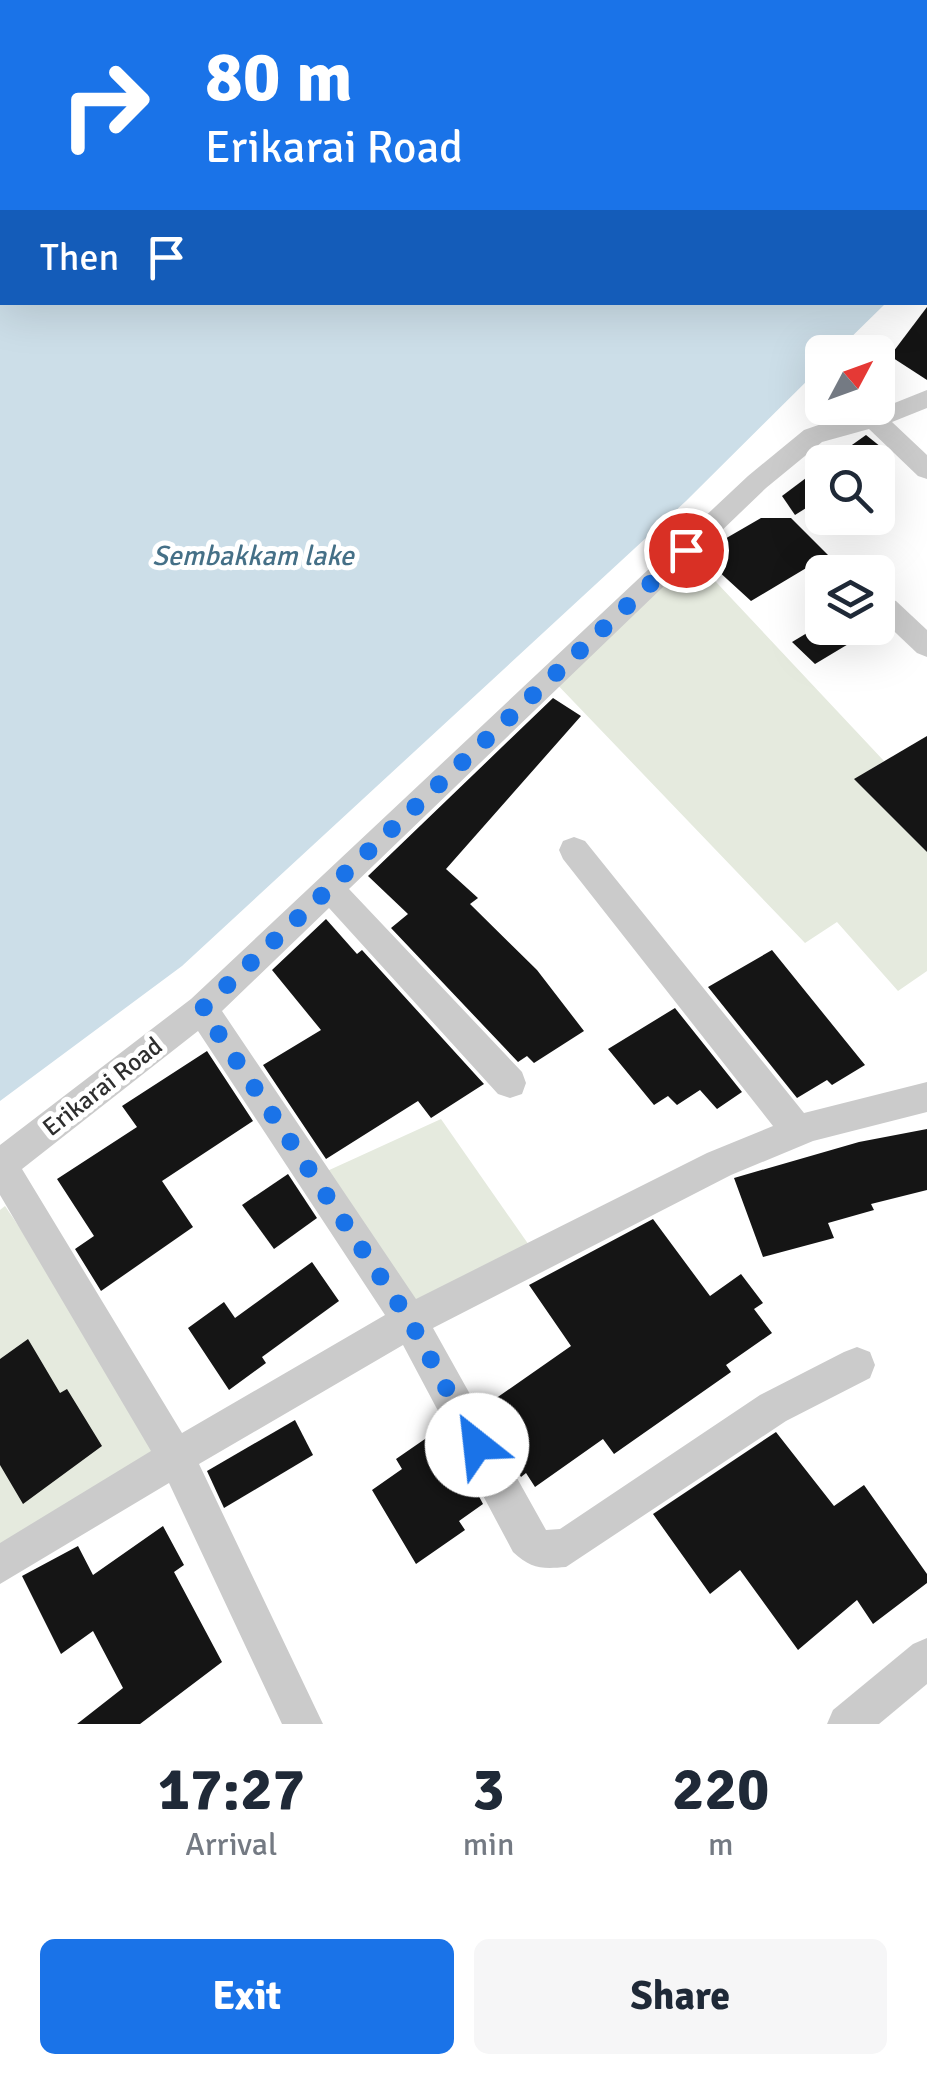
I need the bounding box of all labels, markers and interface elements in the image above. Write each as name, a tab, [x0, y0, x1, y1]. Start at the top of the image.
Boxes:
text: 80 m	[205, 34, 353, 120]
icon: right	[40, 40, 170, 170]
text: Erikarai Road	[205, 120, 463, 175]
icon: arrive	[139, 230, 194, 285]
text: Then	[40, 234, 119, 281]
north arrow	[805, 335, 895, 425]
map controls	[805, 335, 895, 645]
button: search	[805, 445, 895, 535]
pin	[644, 508, 729, 593]
icon: arrive	[659, 523, 714, 578]
water label: Sembakkam lake	[152, 539, 356, 573]
button: layers	[805, 555, 895, 645]
street label: Erikarai Road	[36, 1030, 168, 1143]
position arrow	[425, 1393, 529, 1497]
text: 17:27	[158, 1753, 305, 1827]
text: 3	[472, 1753, 505, 1827]
text: 220	[672, 1753, 769, 1827]
text: Arrival	[185, 1825, 277, 1864]
text: min	[463, 1825, 514, 1864]
text: m	[708, 1825, 733, 1864]
button: Exit	[40, 1939, 454, 2054]
button: Share	[474, 1939, 887, 2054]

